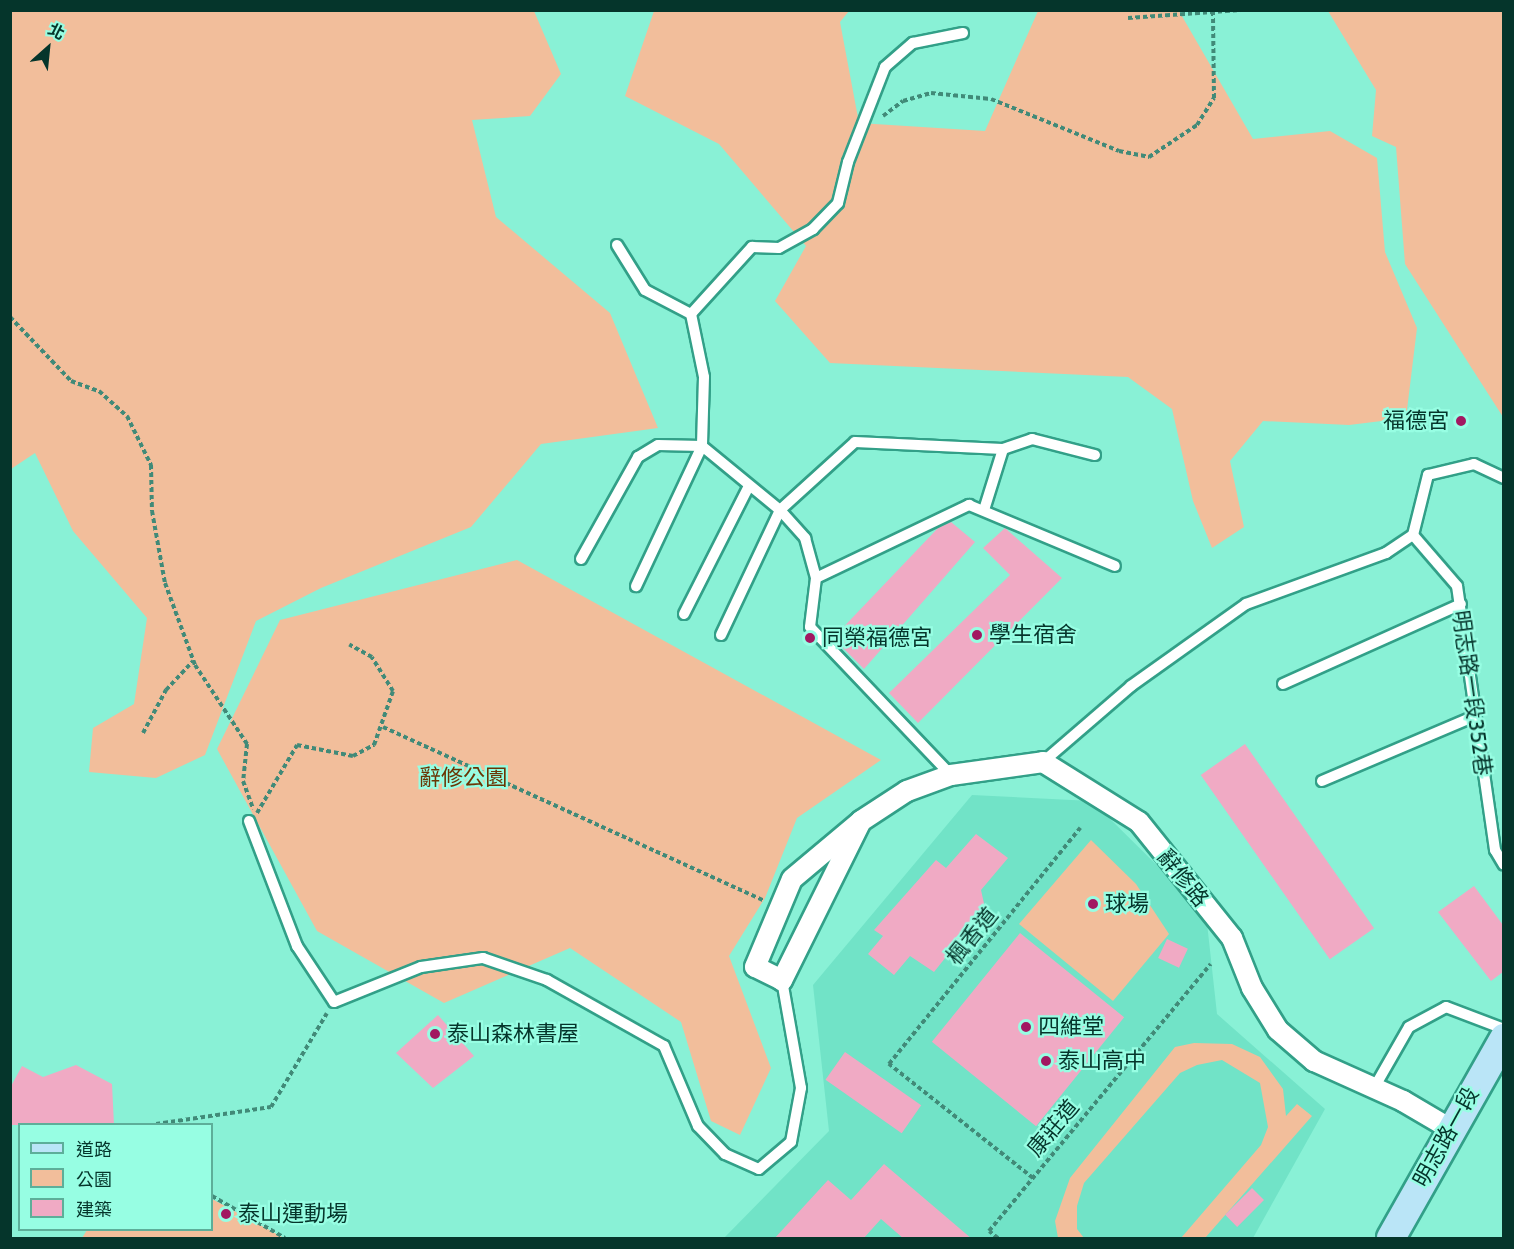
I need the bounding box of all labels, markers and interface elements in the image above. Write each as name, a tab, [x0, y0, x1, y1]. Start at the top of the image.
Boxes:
north arrow	[18, 18, 78, 78]
text: 北	[45, 19, 68, 44]
place label: 福德宮	[1383, 408, 1449, 434]
marker: 福德宮	[1454, 414, 1468, 428]
street label: 明志路一段352巷	[1447, 608, 1497, 778]
place label: 學生宿舍	[989, 622, 1077, 648]
place label: 同榮福德宮	[822, 625, 932, 651]
marker: 學生宿舍	[970, 628, 984, 642]
marker: 同榮福德宮	[803, 631, 817, 645]
park label: 辭修公園	[419, 765, 507, 791]
street label: 辭修路	[1152, 844, 1214, 912]
place label: 球場	[1105, 891, 1149, 917]
marker: 球場	[1086, 897, 1100, 911]
street label: 楓香道	[941, 902, 1003, 970]
place label: 四維堂	[1038, 1014, 1104, 1040]
marker: 四維堂	[1019, 1020, 1033, 1034]
place label: 泰山森林書屋	[447, 1021, 579, 1047]
marker: 泰山森林書屋	[428, 1027, 442, 1041]
place label: 泰山高中	[1058, 1048, 1146, 1074]
marker: 泰山高中	[1039, 1054, 1053, 1068]
street label: 明志路一段	[1408, 1082, 1484, 1192]
street label: 康莊道	[1022, 1094, 1084, 1162]
legend	[18, 1123, 213, 1231]
text: 道路	[76, 1139, 112, 1161]
text: 公園	[76, 1169, 112, 1191]
text: 建築	[76, 1199, 112, 1221]
place label: 泰山運動場	[238, 1201, 348, 1227]
marker: 泰山運動場	[219, 1207, 233, 1221]

